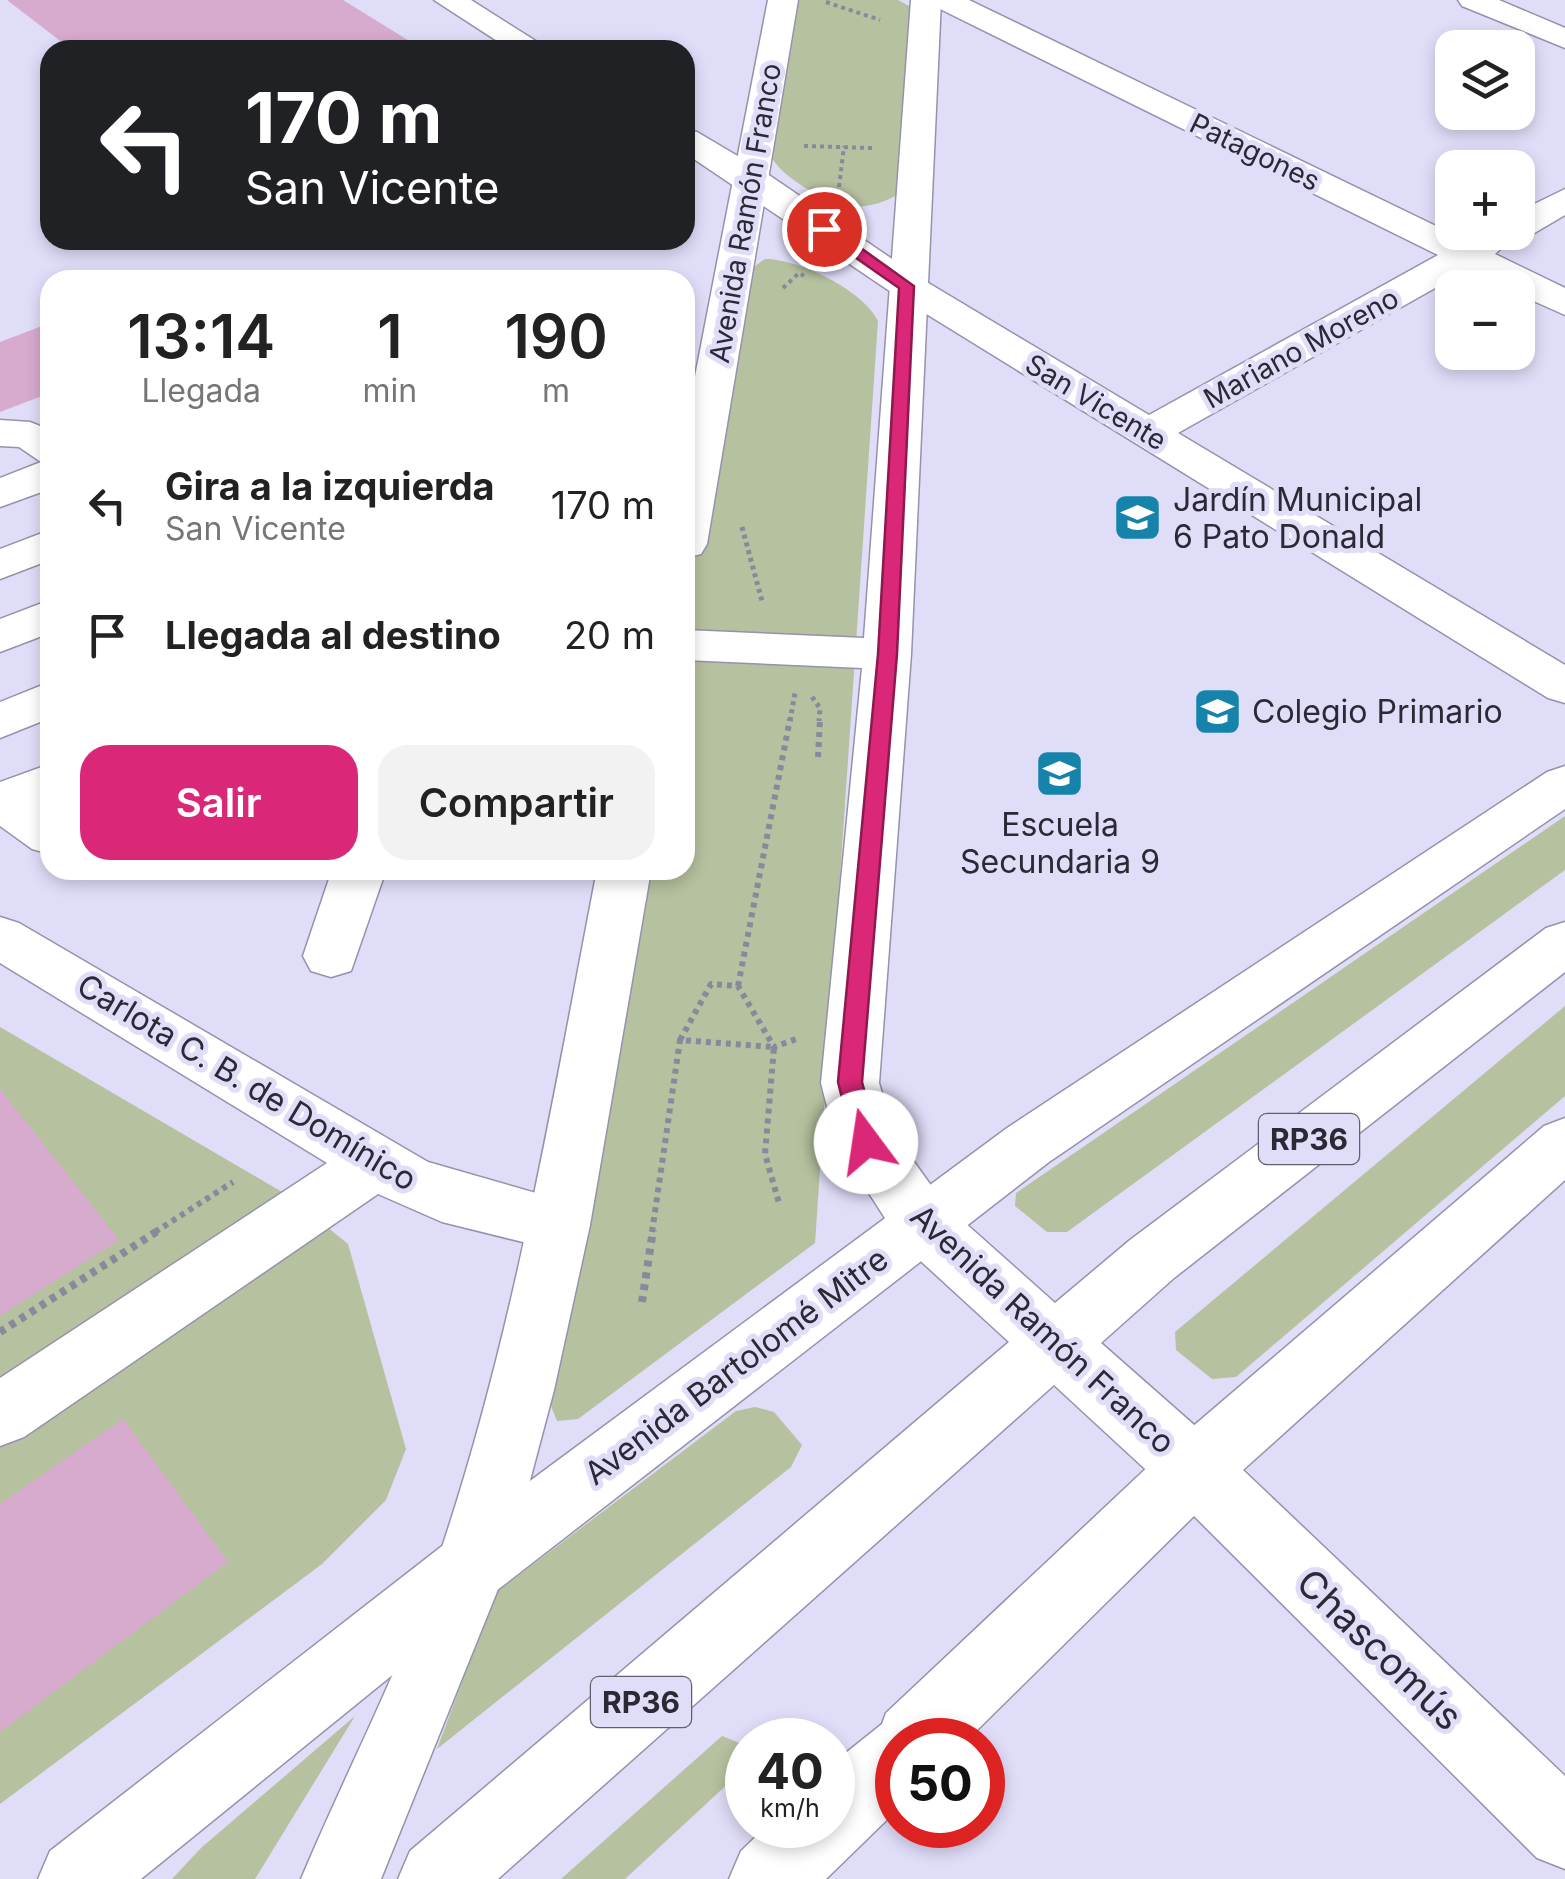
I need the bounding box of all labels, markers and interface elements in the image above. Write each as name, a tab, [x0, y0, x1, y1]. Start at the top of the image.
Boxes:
map controls	[1435, 30, 1535, 370]
button: layers	[1435, 30, 1535, 130]
street label: Avenida Ramón Franco	[702, 61, 788, 365]
text: 170 m	[245, 75, 442, 160]
icon: left	[80, 80, 210, 210]
street label: Patagones	[1185, 106, 1325, 198]
button: +	[1435, 150, 1535, 250]
text: San Vicente	[245, 160, 499, 215]
pin	[782, 187, 867, 272]
icon: arrive	[797, 202, 852, 257]
button: −	[1435, 270, 1535, 370]
street label: Mariano Moreno	[1198, 280, 1404, 416]
text: 13:14	[127, 300, 275, 372]
text: 1	[377, 300, 403, 372]
text: 190	[504, 300, 608, 372]
street label: San Vicente	[1019, 347, 1173, 457]
text: Llegada	[141, 371, 261, 410]
text: min	[362, 371, 417, 410]
text: m	[542, 371, 570, 410]
text: Gira a la izquierda	[165, 463, 495, 509]
icon: left	[80, 478, 135, 533]
place label: Jardín Municipal 6 Pato Donald	[1173, 480, 1422, 556]
text: 170 m	[551, 482, 655, 528]
school or university icon: Jardín Municipal 6 Pato Donald	[1112, 491, 1164, 543]
text: San Vicente	[165, 509, 346, 548]
icon: arrive	[80, 608, 135, 663]
text: Llegada al destino	[165, 612, 501, 658]
text: 20 m	[564, 612, 655, 658]
school or university icon: Colegio Primario	[1191, 685, 1243, 737]
place label: Colegio Primario	[1252, 692, 1503, 731]
button: Salir	[80, 745, 358, 860]
button: Compartir	[378, 745, 655, 860]
school or university icon: Escuela Secundaria 9	[1034, 748, 1086, 800]
place label: Escuela Secundaria 9	[960, 805, 1160, 881]
street label: Carlota C. B. de Domínico	[70, 965, 424, 1199]
position arrow	[814, 1090, 918, 1194]
road number: RP36	[1259, 1114, 1359, 1164]
street label: Avenida Ramón Franco	[903, 1196, 1183, 1462]
street label: Avenida Bartolomé Mitre	[577, 1239, 895, 1493]
street label: Chascomús	[1288, 1559, 1472, 1739]
road number: RP36	[591, 1677, 691, 1727]
speed limit sign: 50	[875, 1718, 1005, 1848]
text: 40	[756, 1741, 824, 1801]
text: km/h	[760, 1793, 820, 1823]

